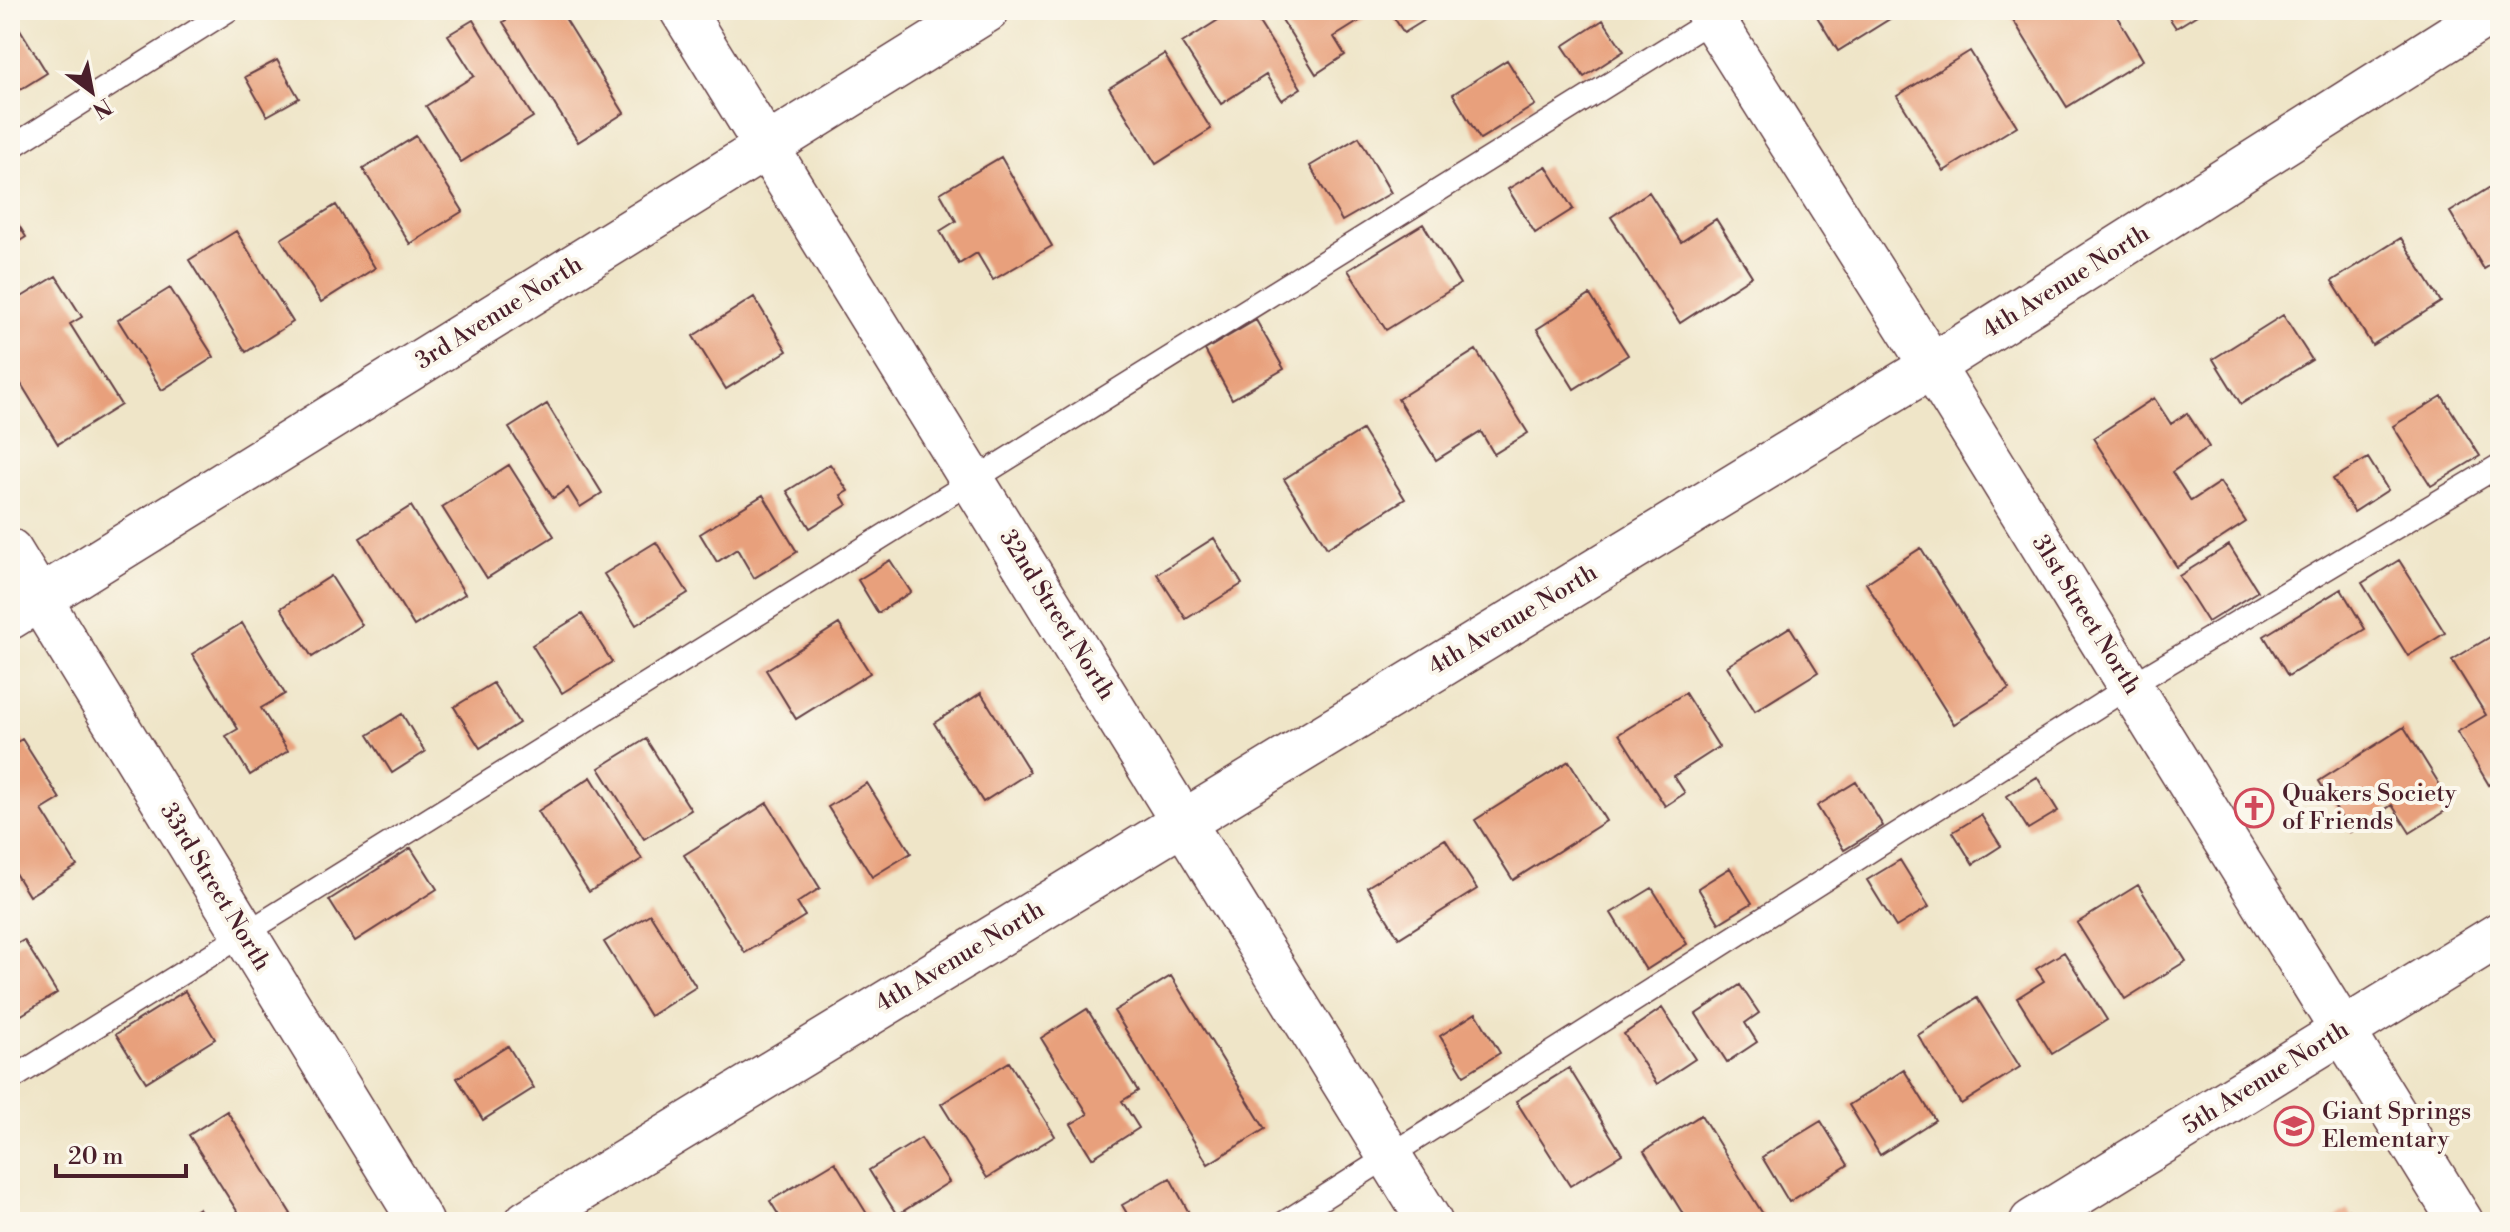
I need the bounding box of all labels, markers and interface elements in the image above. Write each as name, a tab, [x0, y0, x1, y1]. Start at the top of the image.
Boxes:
north arrow	[52, 52, 132, 132]
text: N	[87, 92, 116, 124]
street label: 4th Avenue North	[1977, 219, 2155, 345]
street label: 3rd Avenue North	[410, 250, 588, 376]
street label: 32nd Street North	[993, 524, 1121, 706]
street label: 31st Street North	[2025, 530, 2147, 700]
street label: 4th Avenue North	[1423, 558, 1603, 682]
place label: Quakers Society of Friends	[2282, 779, 2457, 837]
church icon: Quakers Society of Friends	[2233, 787, 2275, 829]
street label: 33rd Street North	[153, 798, 277, 976]
street label: 4th Avenue North	[870, 895, 1050, 1019]
street label: 5th Avenue North	[2177, 1015, 2355, 1141]
place label: Giant Springs Elementary	[2322, 1097, 2471, 1155]
school or university icon: Giant Springs Elementary	[2273, 1105, 2315, 1147]
scale bar	[56, 1128, 186, 1178]
text: 20 m	[68, 1142, 124, 1172]

